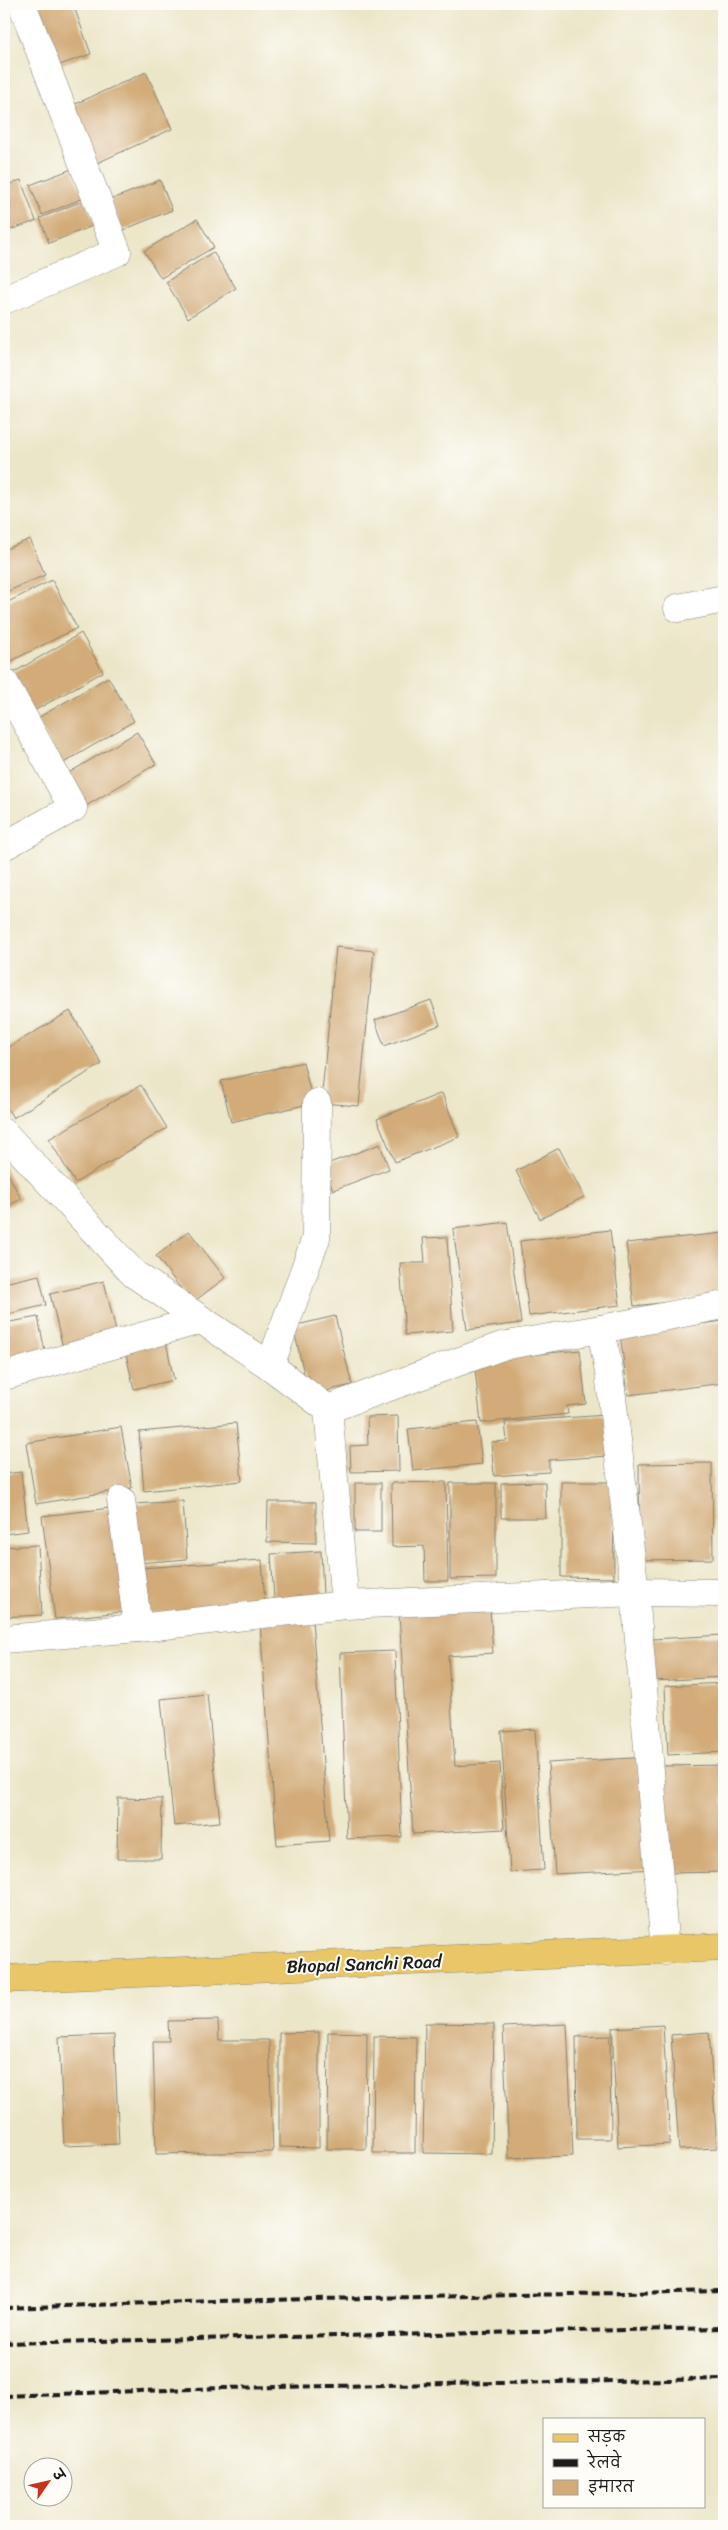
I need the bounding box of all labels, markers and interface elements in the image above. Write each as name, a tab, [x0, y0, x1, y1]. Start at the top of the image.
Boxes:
street label: Bhopal Sanchi Road	[286, 1945, 444, 1983]
legend	[543, 2418, 706, 2508]
text: सड़क	[587, 2424, 626, 2450]
text: रेलवे	[586, 2449, 622, 2476]
north arrow	[22, 2458, 72, 2508]
text: उ	[44, 2462, 72, 2487]
text: इमारत	[588, 2474, 635, 2500]

